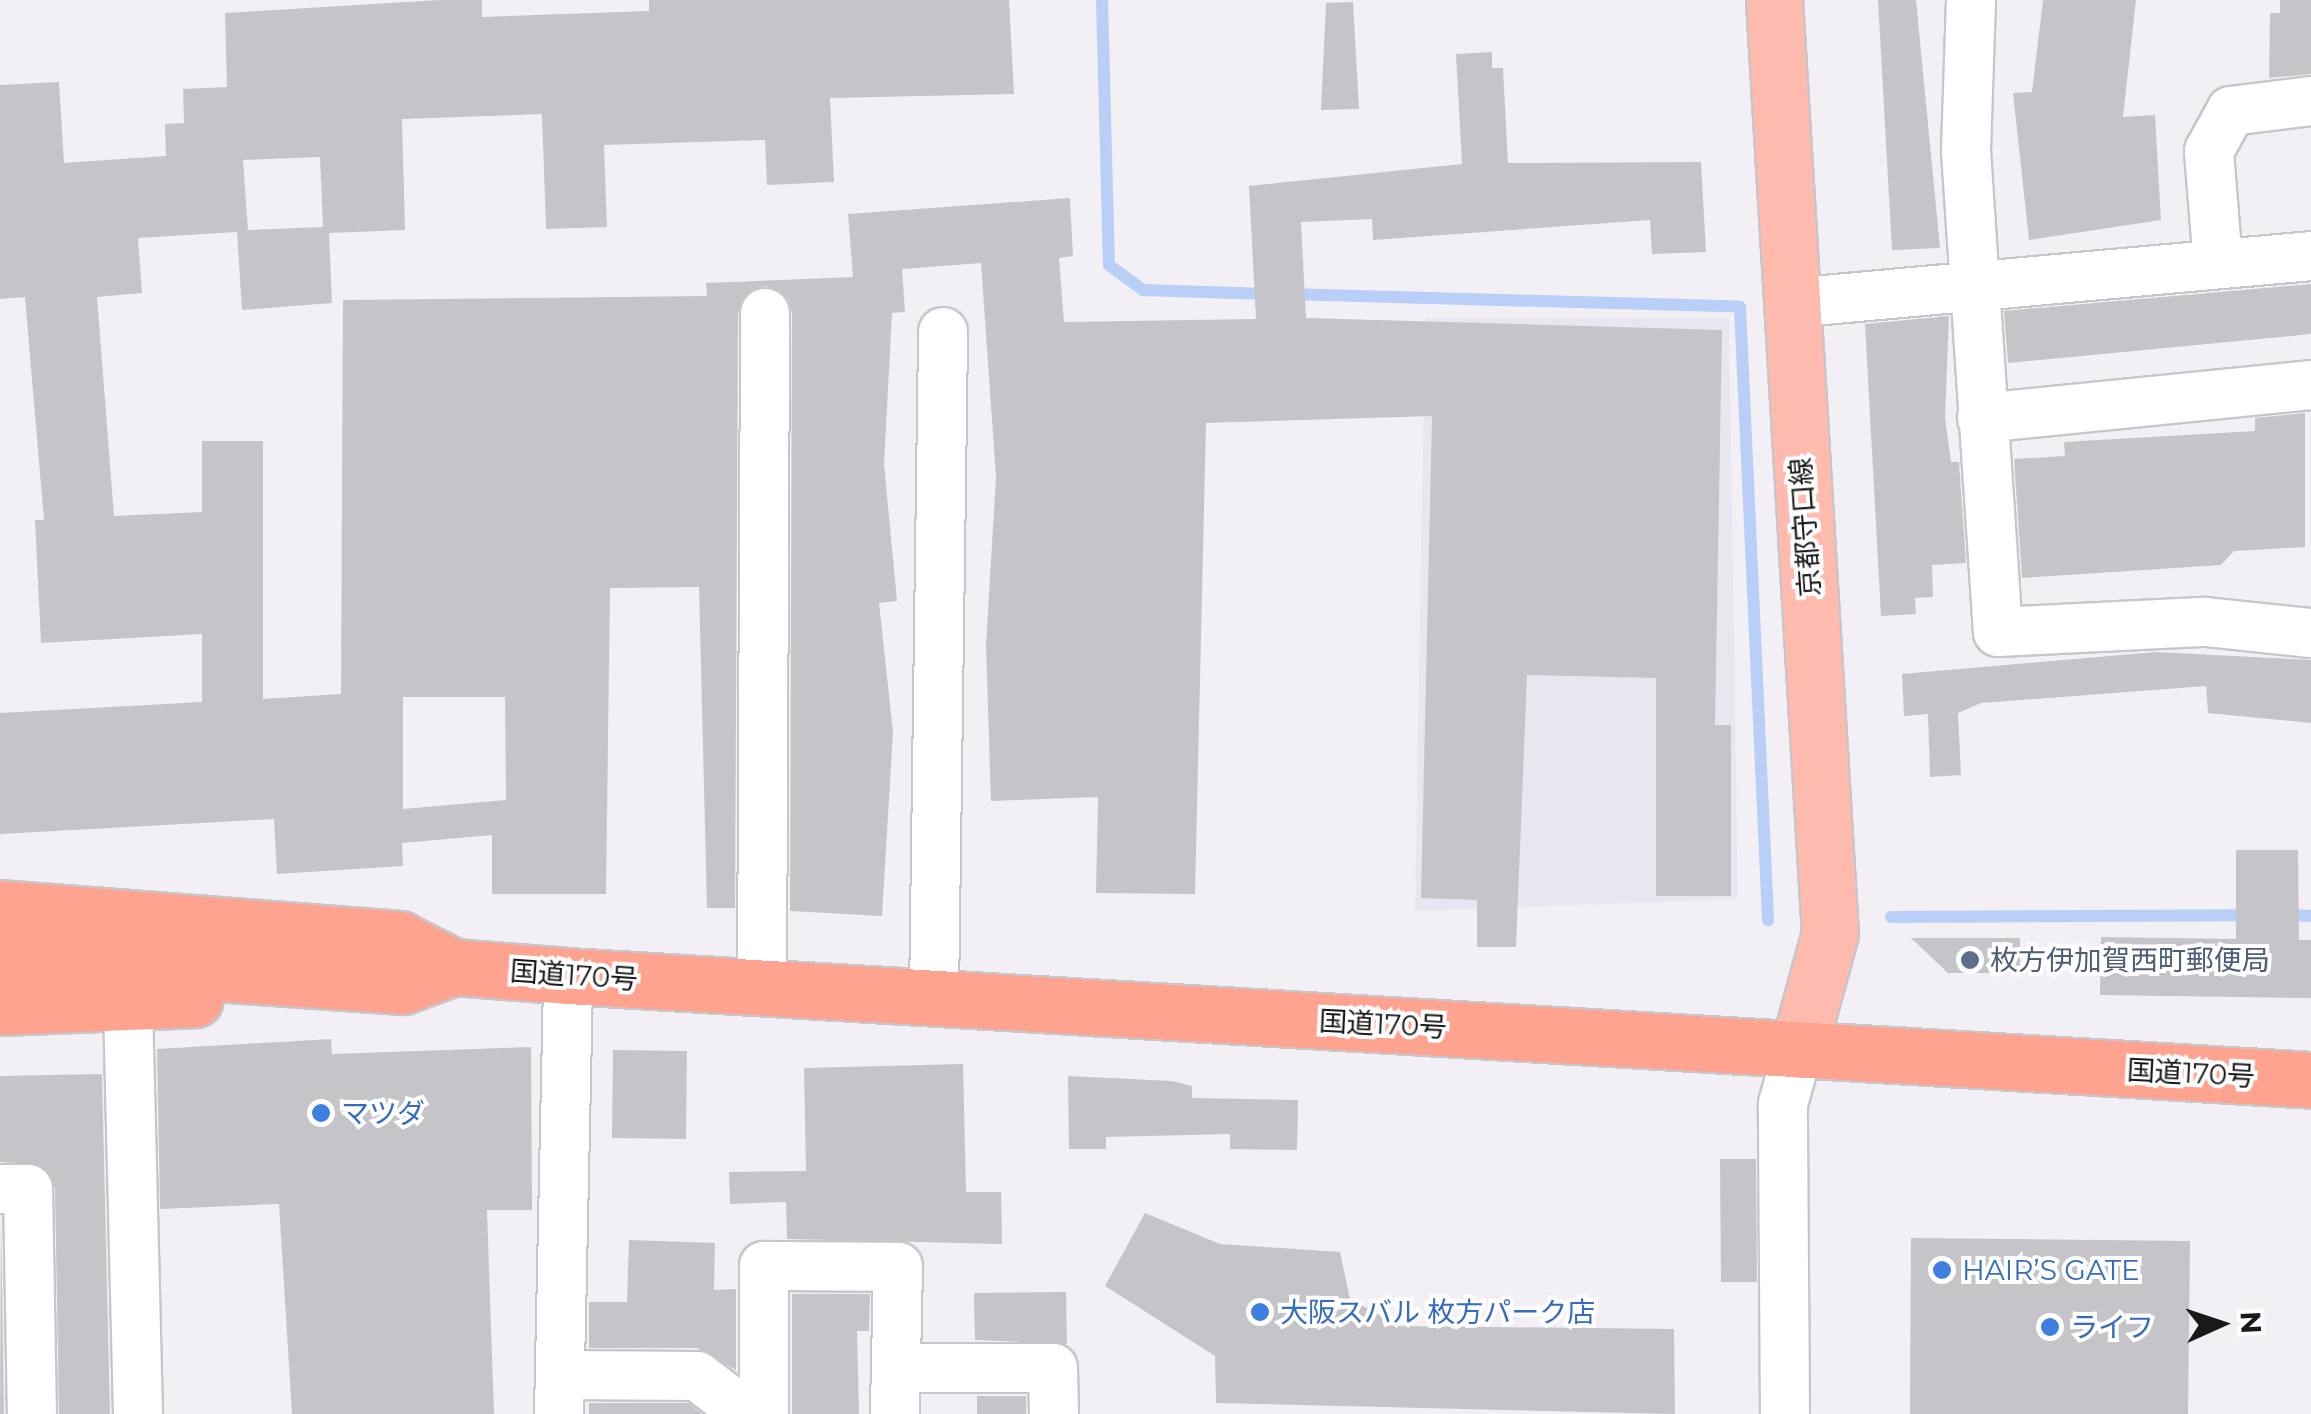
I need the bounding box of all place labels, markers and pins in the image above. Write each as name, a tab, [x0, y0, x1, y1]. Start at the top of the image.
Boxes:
place label: 枚方伊加賀西町郵便局	[1990, 943, 2270, 977]
marker: 枚方伊加賀西町郵便局	[1959, 949, 1981, 971]
place label: マツダ	[341, 1096, 425, 1130]
marker: マツダ	[310, 1102, 332, 1124]
place label: HAIR’S GATE	[1962, 1253, 2140, 1287]
marker: HAIR’S GATE	[1931, 1259, 1953, 1281]
place label: 大阪スバル 枚方パーク店	[1280, 1295, 1595, 1329]
marker: 大阪スバル 枚方パーク店	[1249, 1301, 1271, 1323]
place label: ライフ	[2070, 1310, 2154, 1344]
marker: ライフ	[2039, 1316, 2061, 1338]

